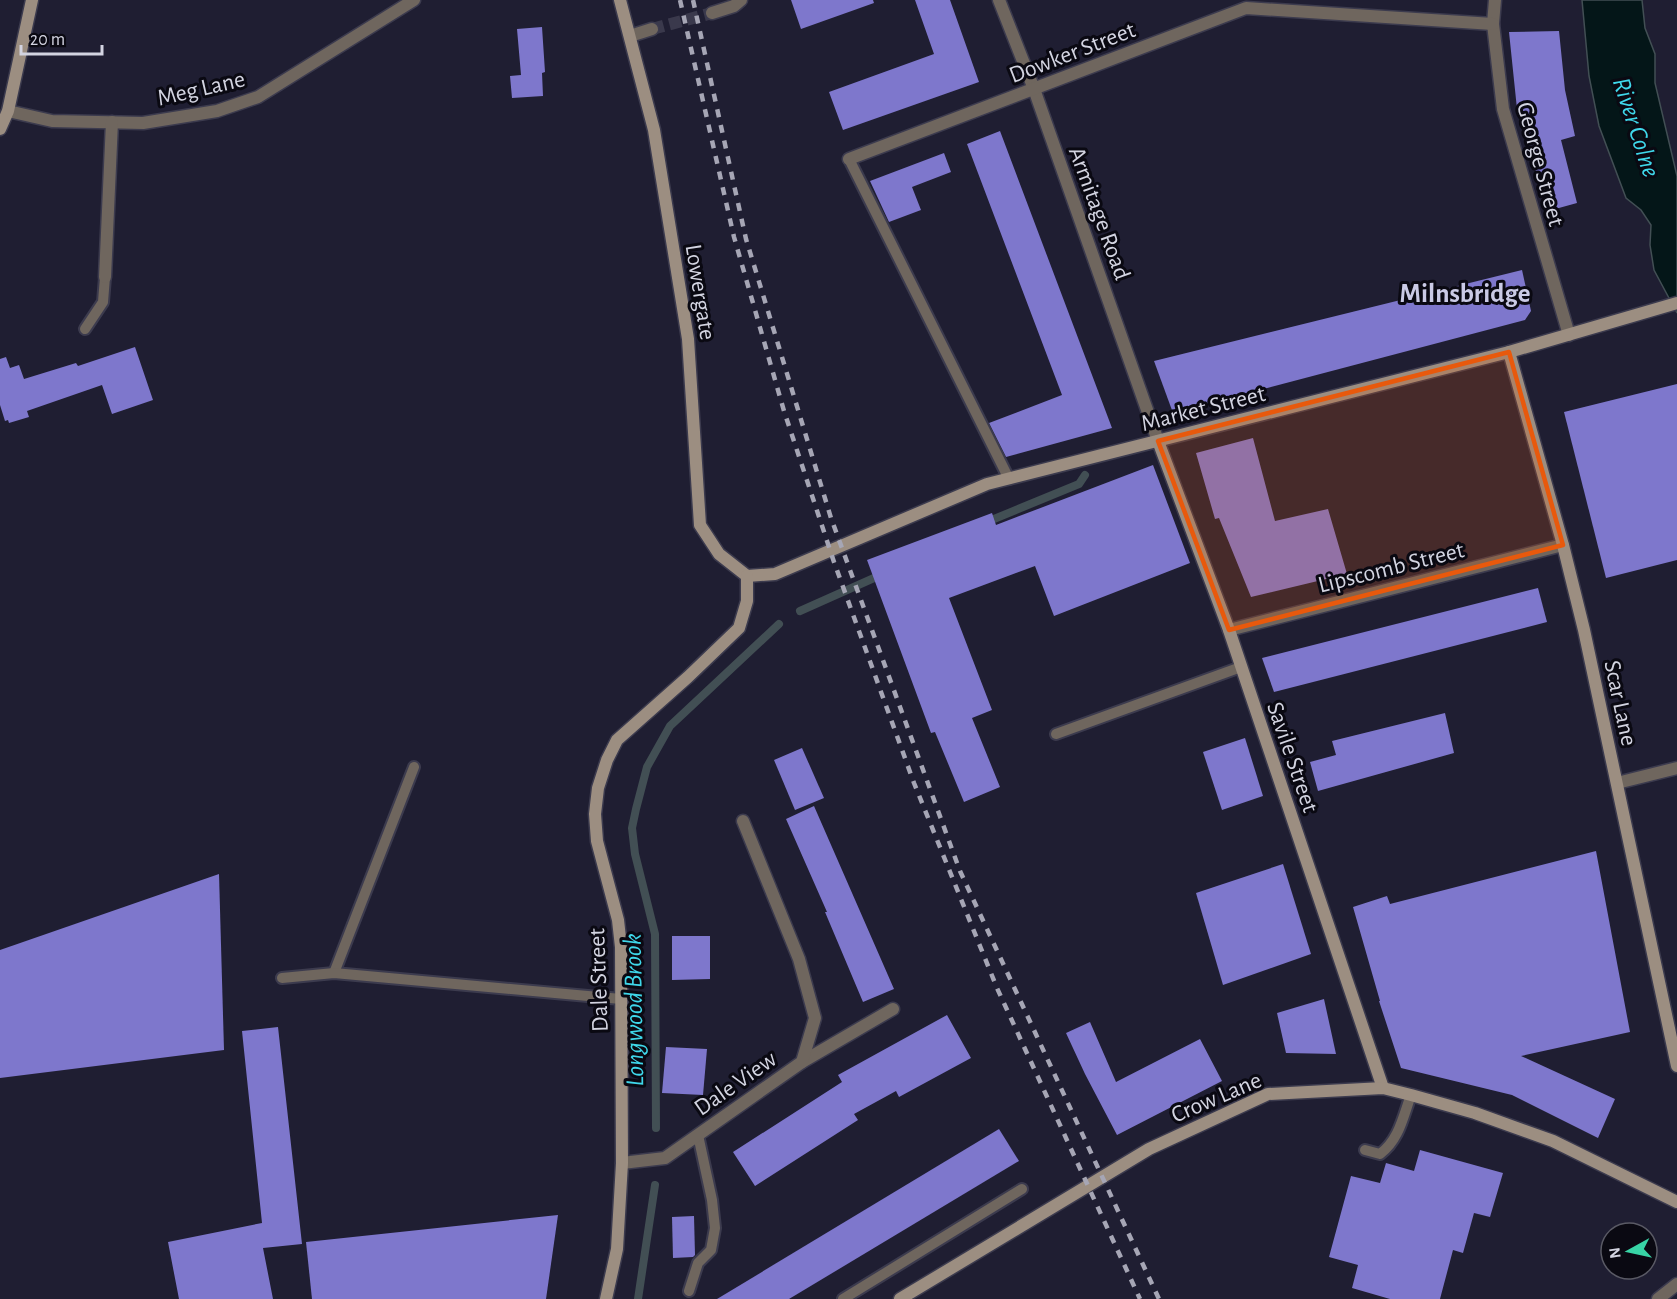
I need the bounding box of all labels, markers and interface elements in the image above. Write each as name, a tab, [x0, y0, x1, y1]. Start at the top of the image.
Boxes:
scale bar	[21, 18, 102, 56]
street label: Dowker Street	[1006, 18, 1139, 88]
text: 20 m	[30, 31, 65, 49]
street label: Meg Lane	[155, 67, 247, 111]
water label: River Colne	[1608, 74, 1664, 181]
street label: George Street	[1512, 100, 1568, 229]
street label: Armitage Road	[1064, 144, 1134, 283]
street label: Lowergate	[681, 243, 719, 342]
district label: Milnsbridge	[1399, 280, 1531, 307]
street label: Market Street	[1139, 382, 1268, 436]
street label: Lipscomb Street	[1316, 538, 1467, 598]
street label: Scar Lane	[1599, 658, 1641, 748]
street label: Savile Street	[1262, 699, 1322, 816]
street label: Dale Street	[585, 927, 613, 1032]
water label: Longwood Brook	[620, 933, 648, 1087]
street label: Dale View	[690, 1047, 781, 1121]
street label: Crow Lane	[1168, 1068, 1265, 1128]
north arrow	[1599, 1221, 1659, 1281]
text: N	[1606, 1246, 1624, 1260]

